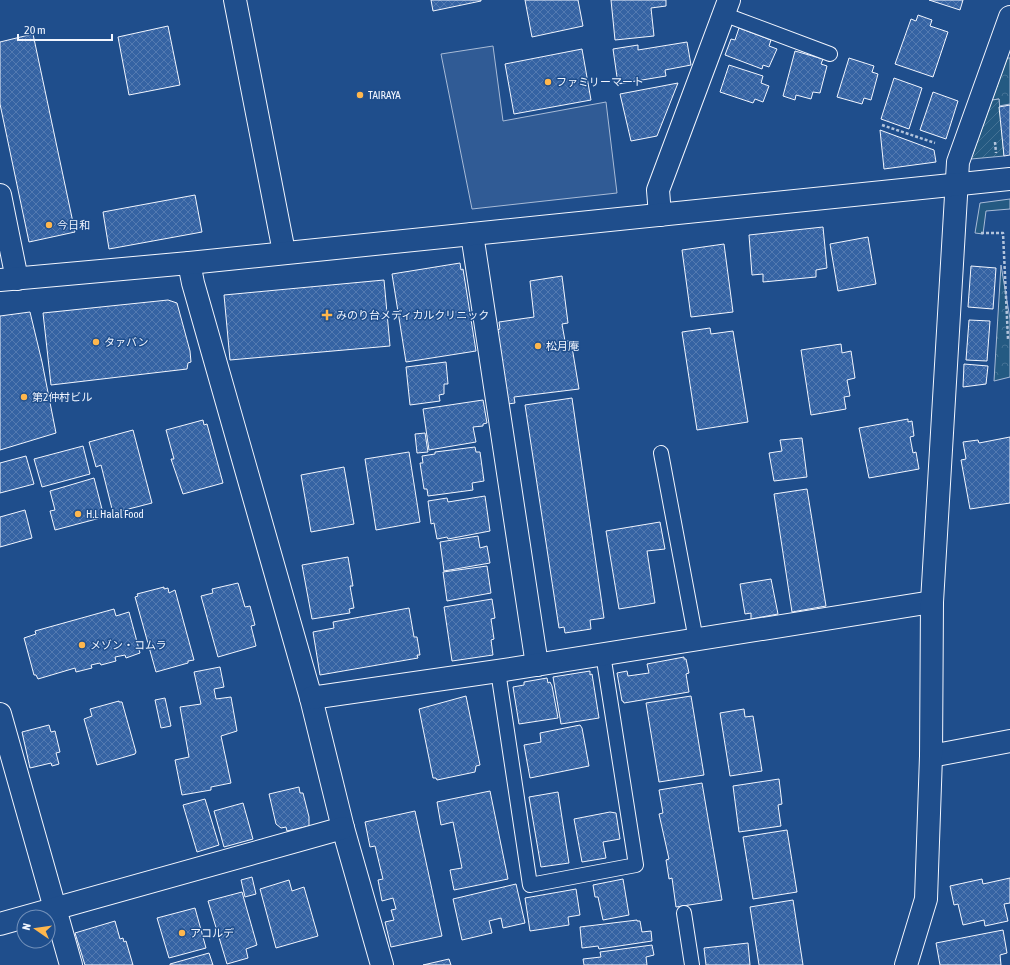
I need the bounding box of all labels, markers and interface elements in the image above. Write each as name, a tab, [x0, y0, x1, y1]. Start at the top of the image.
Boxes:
scale bar	[18, 16, 112, 42]
text: 20 m	[24, 23, 46, 37]
place label: ファミリーマート	[556, 76, 644, 88]
marker: ファミリーマート	[543, 77, 553, 87]
place label: TAIRAYA	[368, 89, 401, 101]
marker: TAIRAYA	[355, 90, 365, 100]
place label: 今日和	[57, 219, 90, 231]
marker: 今日和	[44, 220, 54, 230]
marker: みのり台メディカルクリニック	[321, 309, 333, 321]
place label: みのり台メディカルクリニック	[336, 309, 489, 321]
place label: タァバン	[104, 336, 149, 348]
marker: タァバン	[91, 337, 101, 347]
place label: 松月庵	[546, 340, 579, 352]
marker: 松月庵	[533, 341, 543, 351]
place label: 第2仲村ビル	[32, 391, 92, 403]
marker: 第2仲村ビル	[19, 392, 29, 402]
place label: H.L Halal Food	[86, 508, 144, 520]
marker: H.L Halal Food	[73, 509, 83, 519]
place label: メゾン・コムラ	[90, 639, 166, 651]
marker: メゾン・コムラ	[77, 640, 87, 650]
north arrow	[16, 909, 56, 949]
text: N	[20, 922, 33, 931]
place label: アコルデ	[190, 927, 234, 939]
marker: アコルデ	[177, 928, 187, 938]

